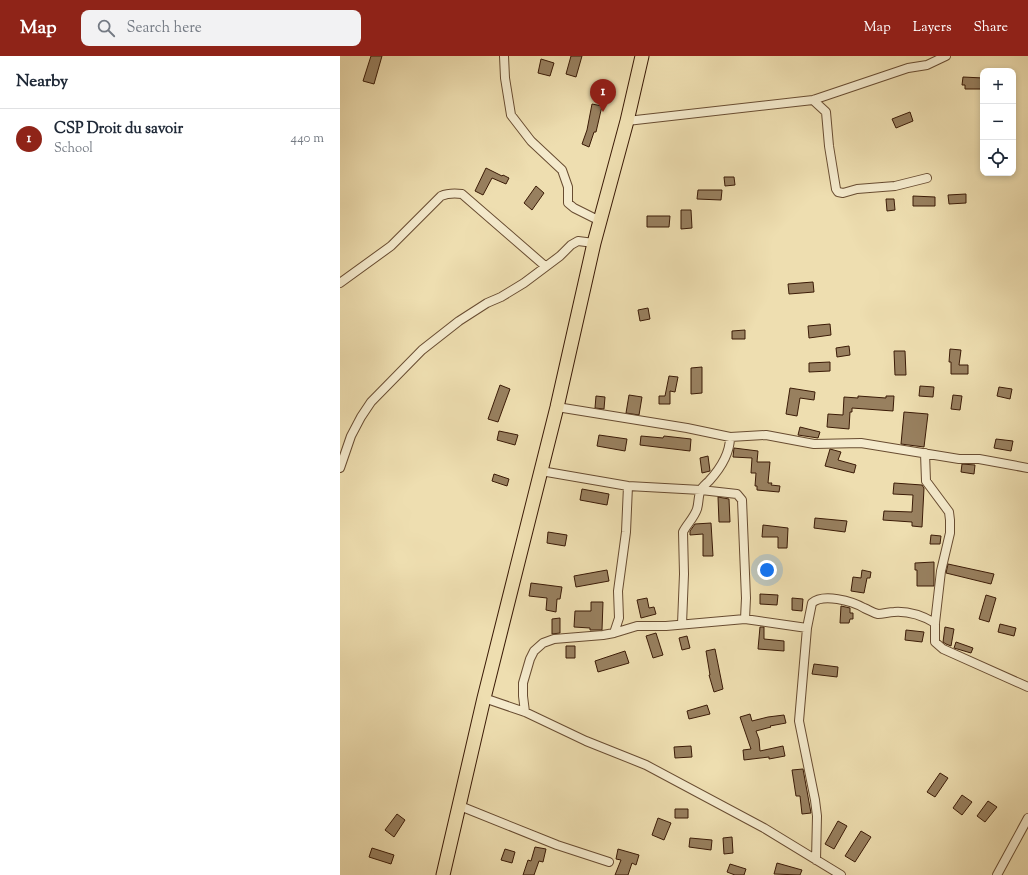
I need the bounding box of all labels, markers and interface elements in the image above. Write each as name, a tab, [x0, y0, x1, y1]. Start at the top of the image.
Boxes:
search box	[81, 10, 361, 46]
text: Map	[20, 15, 57, 42]
icon: search	[95, 17, 117, 39]
text: Search here	[127, 18, 202, 39]
text: Map	[864, 18, 891, 38]
text: Layers	[913, 18, 951, 38]
text: Share	[973, 18, 1008, 38]
map controls	[980, 68, 1016, 176]
button: +	[980, 68, 1016, 104]
text: Nearby	[16, 70, 68, 94]
pin: 1	[590, 79, 616, 112]
button: −	[980, 104, 1016, 140]
text: CSP Droit du savoir	[54, 119, 183, 140]
text: 1	[27, 130, 31, 148]
text: 440 m	[291, 130, 324, 148]
text: School	[54, 140, 93, 158]
button: locate	[980, 140, 1016, 176]
your location	[757, 560, 777, 580]

